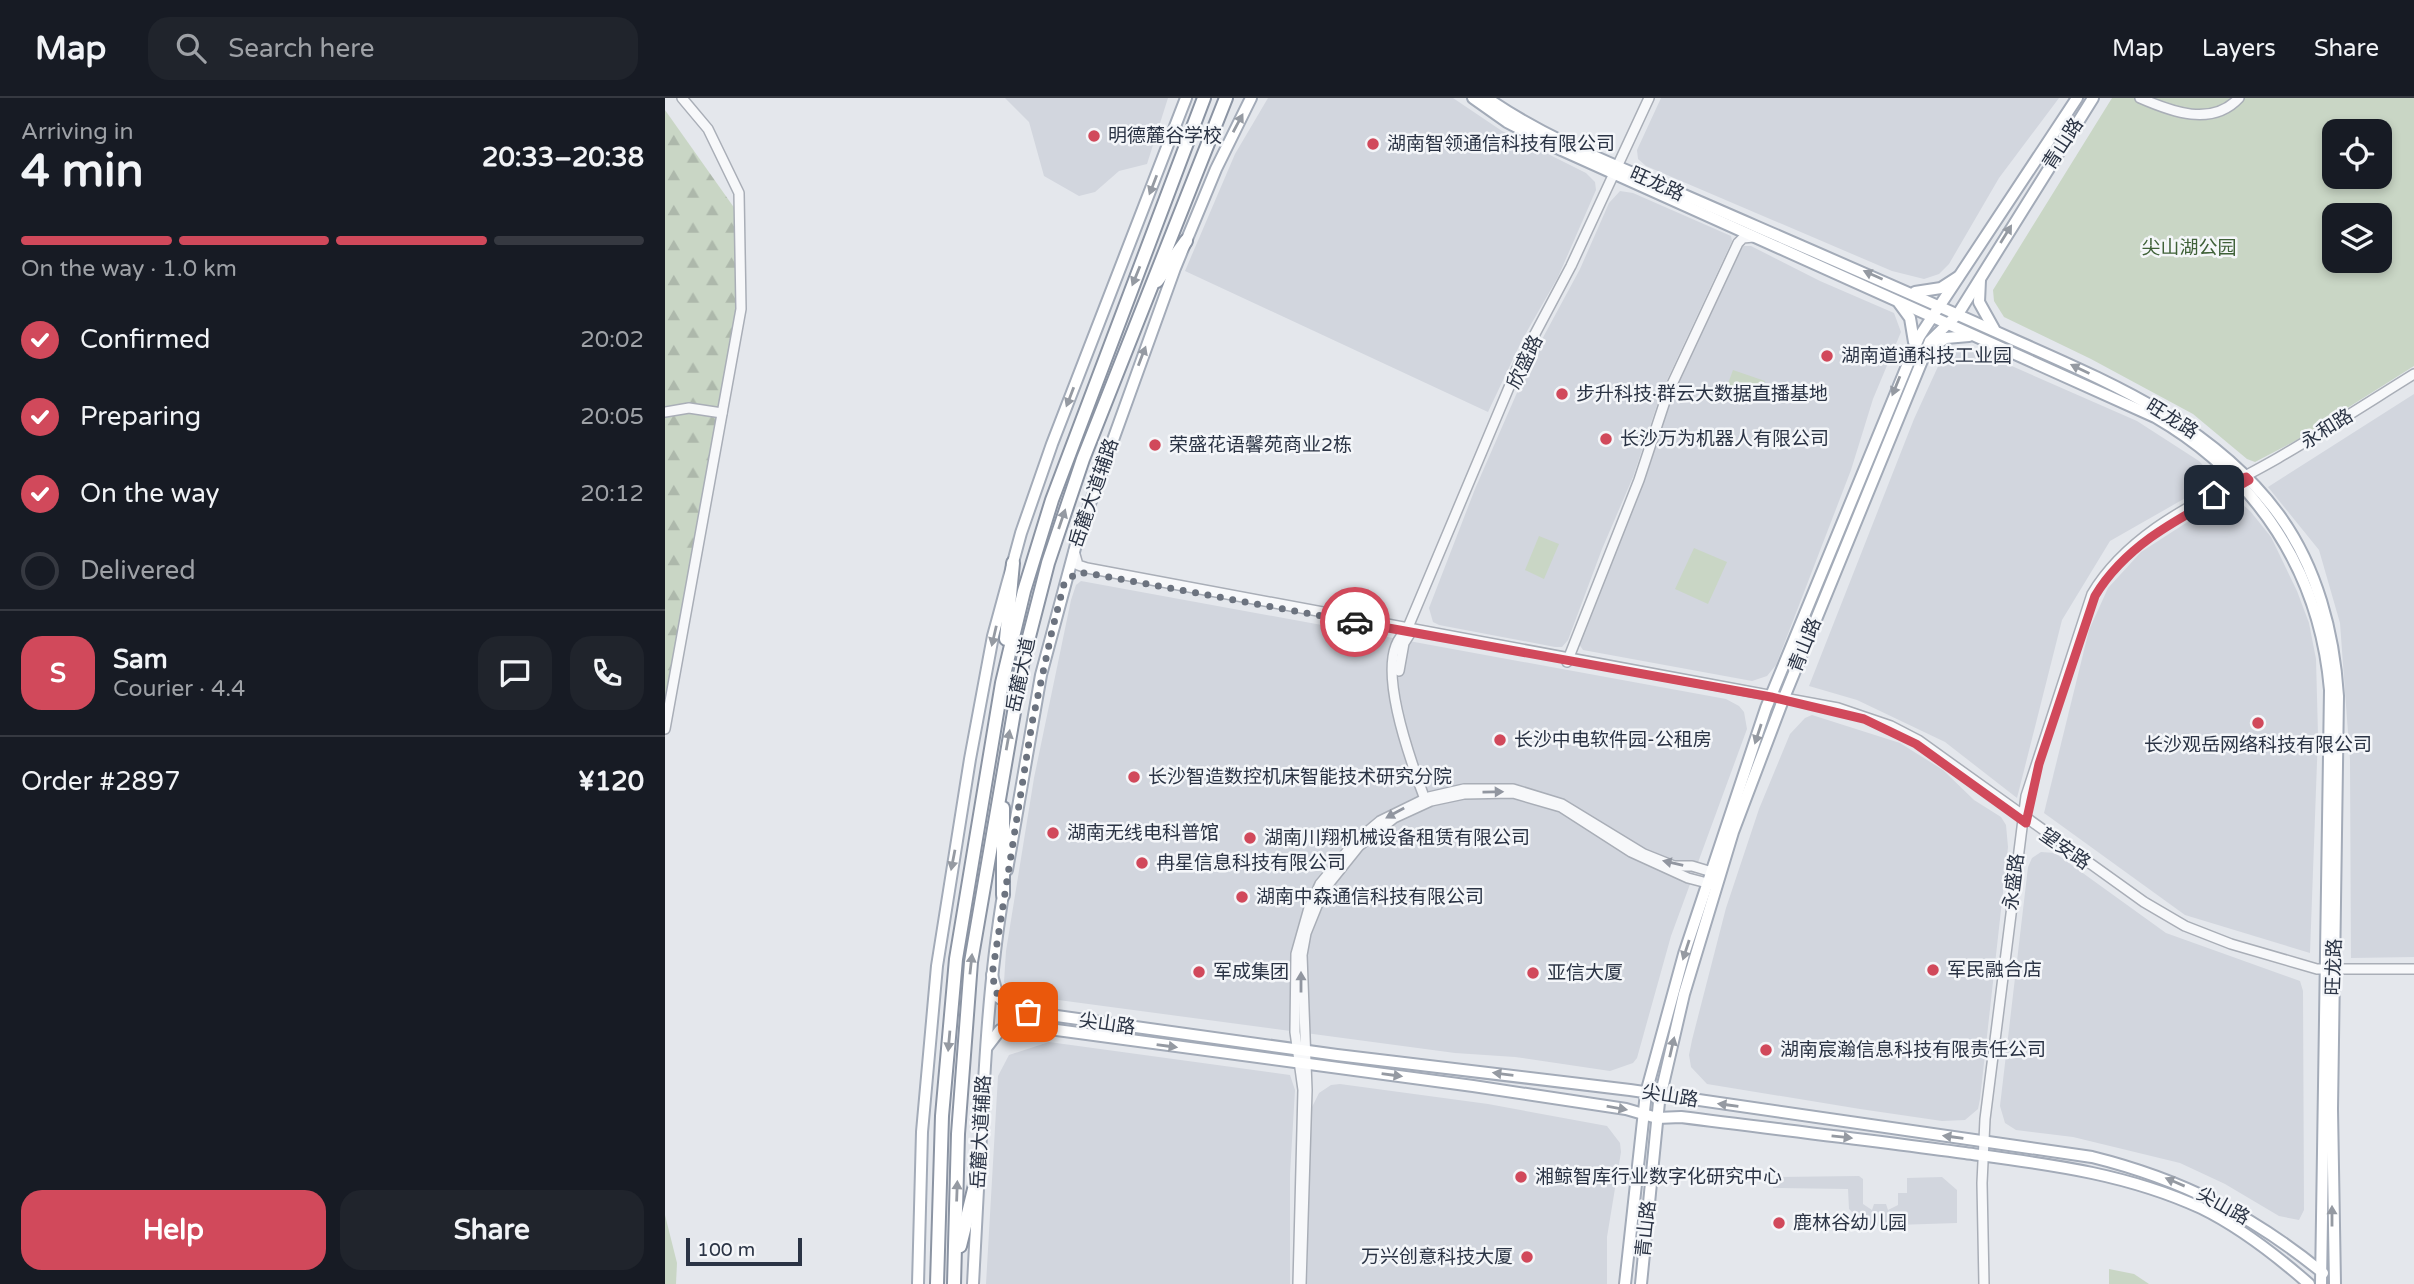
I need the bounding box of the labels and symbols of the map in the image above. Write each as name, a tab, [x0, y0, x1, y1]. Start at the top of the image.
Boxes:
one-way arrow	[1232, 113, 1244, 133]
street label: 青山路	[2038, 114, 2088, 174]
place label: 明德麓谷学校	[1108, 125, 1222, 147]
marker: 明德麓谷学校	[1086, 128, 1102, 144]
place label: 湖南智领通信科技有限公司	[1387, 133, 1615, 155]
marker: 湖南智领通信科技有限公司	[1365, 136, 1381, 152]
street label: 旺龙路	[1626, 162, 1688, 206]
one-way arrow	[1147, 174, 1158, 195]
one-way arrow	[2000, 225, 2012, 244]
park label: 尖山湖公园	[2141, 237, 2237, 259]
one-way arrow	[1130, 266, 1141, 287]
one-way arrow	[1863, 269, 1883, 281]
street label: 欣盛路	[1503, 332, 1547, 392]
one-way arrow	[1136, 345, 1147, 366]
place label: 湖南道通科技工业园	[1841, 345, 2012, 367]
marker: 湖南道通科技工业园	[1819, 348, 1835, 364]
one-way arrow	[2070, 363, 2090, 375]
one-way arrow	[1891, 376, 1902, 397]
place label: 步升科技·群云大数据直播基地	[1576, 383, 1828, 405]
one-way arrow	[1064, 386, 1075, 407]
marker: 步升科技·群云大数据直播基地	[1554, 386, 1570, 402]
street label: 旺龙路	[2142, 395, 2202, 443]
street label: 永和路	[2297, 405, 2357, 453]
place label: 长沙万为机器人有限公司	[1620, 428, 1829, 450]
marker: 长沙万为机器人有限公司	[1598, 431, 1614, 447]
place label: 荣盛花语馨苑商业2栋	[1169, 434, 1352, 456]
street label: 岳麓大道辅路	[1065, 436, 1123, 550]
marker: 荣盛花语馨苑商业2栋	[1147, 437, 1163, 453]
pin	[2184, 465, 2244, 525]
one-way arrow	[1057, 508, 1068, 529]
courier	[1320, 587, 1390, 657]
street label: 青山路	[1784, 614, 1826, 676]
one-way arrow	[988, 626, 999, 648]
street label: 岳麓大道	[1002, 636, 1040, 714]
marker: 长沙观岳网络科技有限公司	[2250, 715, 2266, 731]
one-way arrow	[1752, 724, 1763, 745]
one-way arrow	[1003, 729, 1014, 751]
place label: 长沙中电软件园-公租房	[1514, 729, 1712, 751]
marker: 长沙中电软件园-公租房	[1492, 732, 1508, 748]
place label: 长沙观岳网络科技有限公司	[2144, 734, 2372, 756]
place label: 长沙智造数控机床智能技术研究分院	[1148, 766, 1452, 788]
marker: 长沙智造数控机床智能技术研究分院	[1126, 769, 1142, 785]
one-way arrow	[1482, 787, 1504, 798]
one-way arrow	[1385, 807, 1404, 819]
place label: 湖南无线电科普馆	[1067, 822, 1219, 844]
street label: 望安路	[2035, 824, 2095, 874]
marker: 湖南无线电科普馆	[1045, 825, 1061, 841]
place label: 湖南川翔机械设备租赁有限公司	[1264, 827, 1530, 849]
marker: 湖南川翔机械设备租赁有限公司	[1242, 830, 1258, 846]
one-way arrow	[948, 849, 959, 871]
place label: 冉星信息科技有限公司	[1156, 852, 1346, 874]
street label: 永盛路	[2000, 852, 2028, 912]
marker: 冉星信息科技有限公司	[1134, 855, 1150, 871]
one-way arrow	[1661, 857, 1683, 868]
place label: 湖南中森通信科技有限公司	[1256, 886, 1484, 908]
marker: 湖南中森通信科技有限公司	[1234, 889, 1250, 905]
street label: 旺龙路	[2322, 938, 2346, 996]
one-way arrow	[1680, 939, 1690, 960]
one-way arrow	[966, 953, 977, 975]
place label: 军民融合店	[1947, 959, 2042, 981]
place label: 军成集团	[1213, 961, 1289, 983]
place label: 亚信大厦	[1547, 962, 1623, 984]
marker: 军民融合店	[1925, 962, 1941, 978]
marker: 军成集团	[1191, 964, 1207, 980]
marker: 亚信大厦	[1525, 965, 1541, 981]
one-way arrow	[1295, 971, 1307, 993]
pin	[998, 982, 1058, 1042]
street label: 尖山路	[1077, 1009, 1137, 1039]
one-way arrow	[943, 1030, 954, 1052]
one-way arrow	[1667, 1036, 1678, 1058]
place label: 湖南宸瀚信息科技有限责任公司	[1780, 1039, 2046, 1061]
one-way arrow	[1156, 1040, 1178, 1051]
marker: 湖南宸瀚信息科技有限责任公司	[1758, 1042, 1774, 1058]
one-way arrow	[1491, 1068, 1513, 1079]
one-way arrow	[1381, 1070, 1403, 1081]
street label: 岳麓大道辅路	[967, 1074, 995, 1190]
street label: 尖山路	[1640, 1081, 1700, 1111]
one-way arrow	[1717, 1099, 1739, 1110]
one-way arrow	[1606, 1103, 1628, 1114]
one-way arrow	[1942, 1131, 1964, 1142]
one-way arrow	[1831, 1132, 1853, 1143]
place label: 湘鲸智库行业数字化研究中心	[1535, 1166, 1782, 1188]
marker: 湘鲸智库行业数字化研究中心	[1513, 1169, 1529, 1185]
one-way arrow	[2165, 1176, 2186, 1187]
one-way arrow	[951, 1180, 962, 1202]
street label: 尖山路	[2193, 1183, 2253, 1229]
street label: 青山路	[1632, 1199, 1660, 1259]
one-way arrow	[2326, 1204, 2338, 1226]
place label: 鹿林谷幼儿园	[1793, 1212, 1907, 1234]
marker: 鹿林谷幼儿园	[1771, 1215, 1787, 1231]
scale bar	[686, 1235, 801, 1267]
place label: 万兴创意科技大厦	[1361, 1246, 1513, 1268]
marker: 万兴创意科技大厦	[1519, 1249, 1535, 1265]

